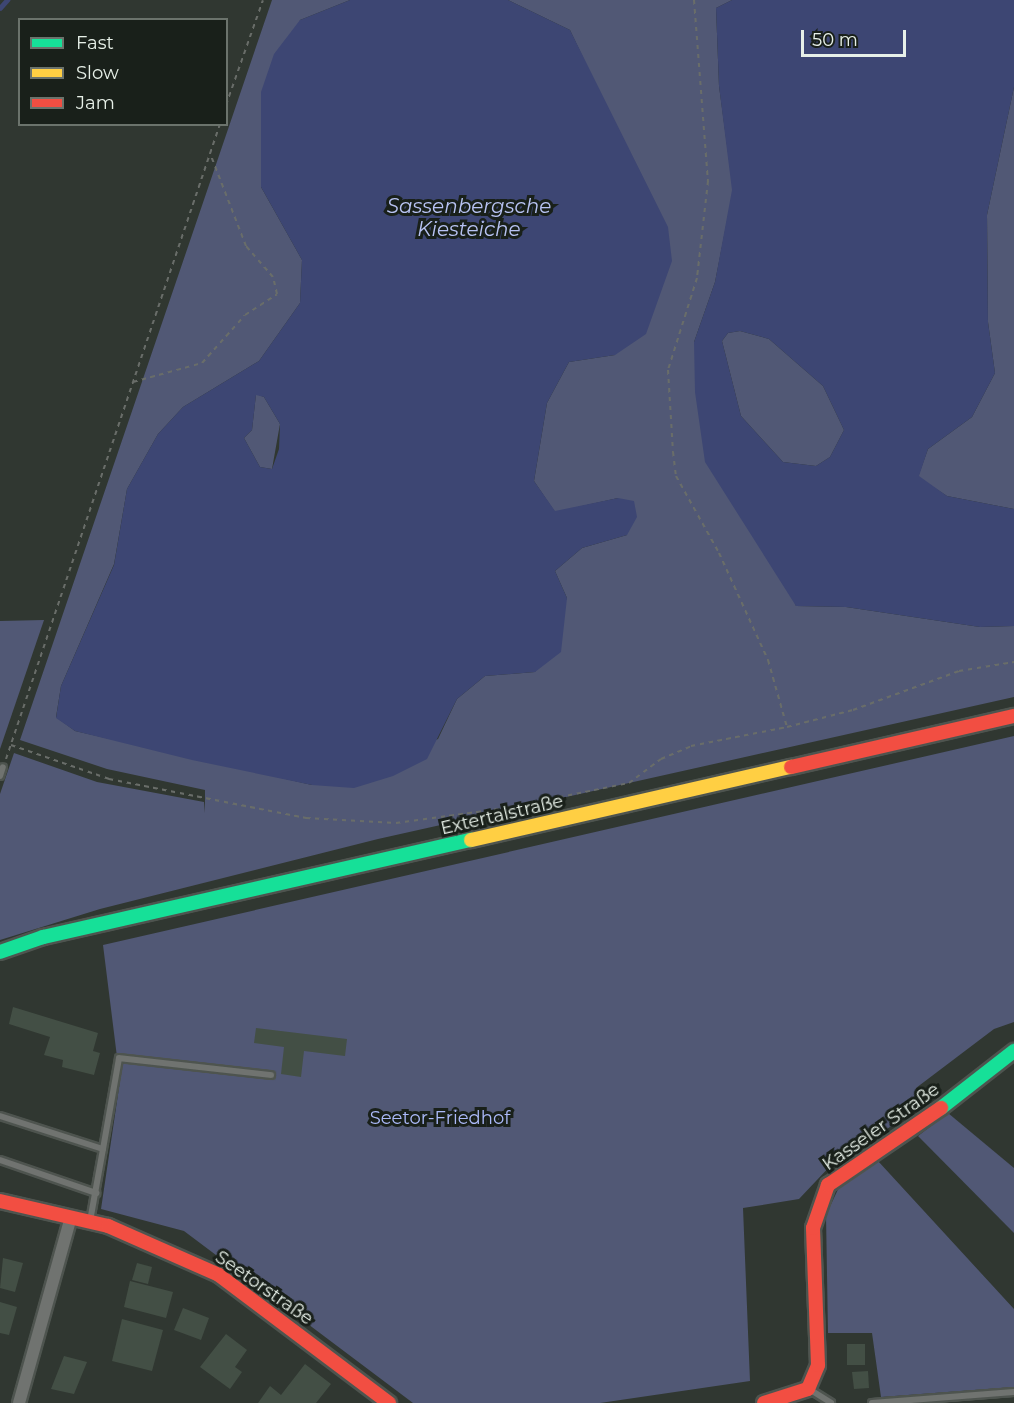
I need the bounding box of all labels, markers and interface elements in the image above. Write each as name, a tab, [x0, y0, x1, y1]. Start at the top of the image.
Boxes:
legend	[18, 18, 228, 126]
scale bar	[804, 18, 909, 56]
text: 50 m	[812, 29, 858, 51]
text: Fast	[76, 32, 114, 54]
text: Slow	[76, 62, 119, 84]
text: Jam	[76, 92, 115, 114]
water label: Sassenbergsche Kiesteiche	[387, 194, 551, 241]
street label: Extertalstraße	[439, 790, 565, 840]
street label: Kasseler Straße	[818, 1079, 944, 1175]
park label: Seetor-Friedhof	[370, 1107, 510, 1129]
street label: Seetorstraße	[211, 1246, 317, 1330]

